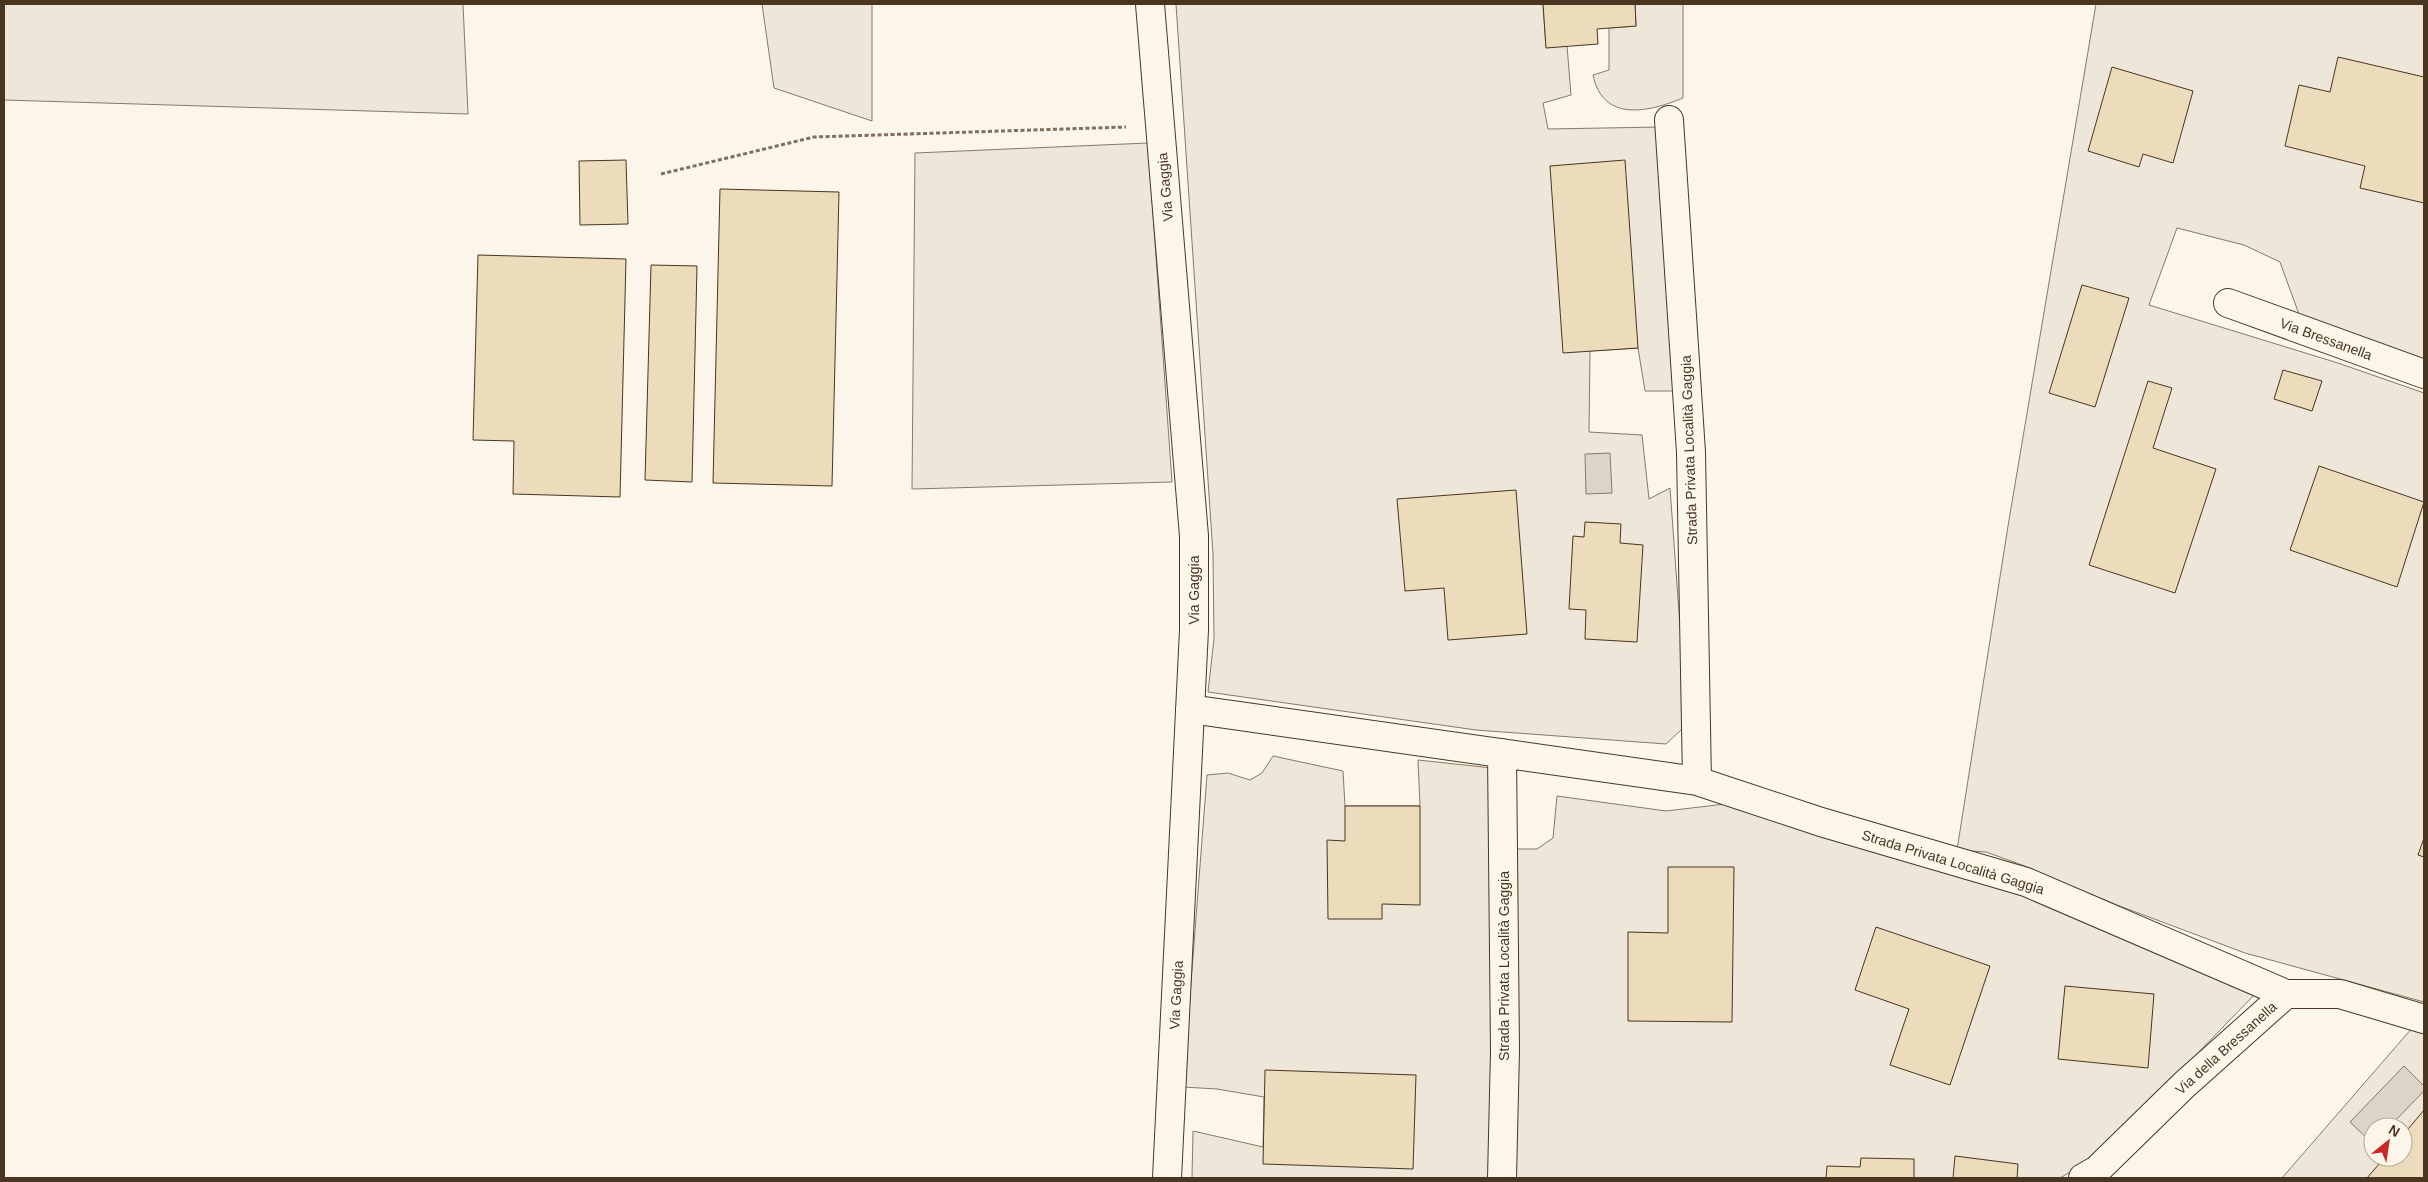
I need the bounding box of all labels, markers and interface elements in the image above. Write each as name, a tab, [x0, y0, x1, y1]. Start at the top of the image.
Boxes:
street label: Via Gaggia	[1154, 152, 1176, 222]
street label: Via Bressanella	[2278, 315, 2375, 363]
street label: Strada Privata Località Gaggia	[1678, 355, 1700, 545]
street label: Via Gaggia	[1186, 555, 1202, 625]
street label: Strada Privata Località Gaggia	[1860, 827, 2046, 897]
street label: Strada Privata Località Gaggia	[1496, 871, 1512, 1061]
street label: Via Gaggia	[1166, 960, 1186, 1030]
street label: Via della Bressanella	[2172, 998, 2280, 1098]
north arrow	[2363, 1117, 2413, 1167]
text: N	[2386, 1121, 2403, 1140]

